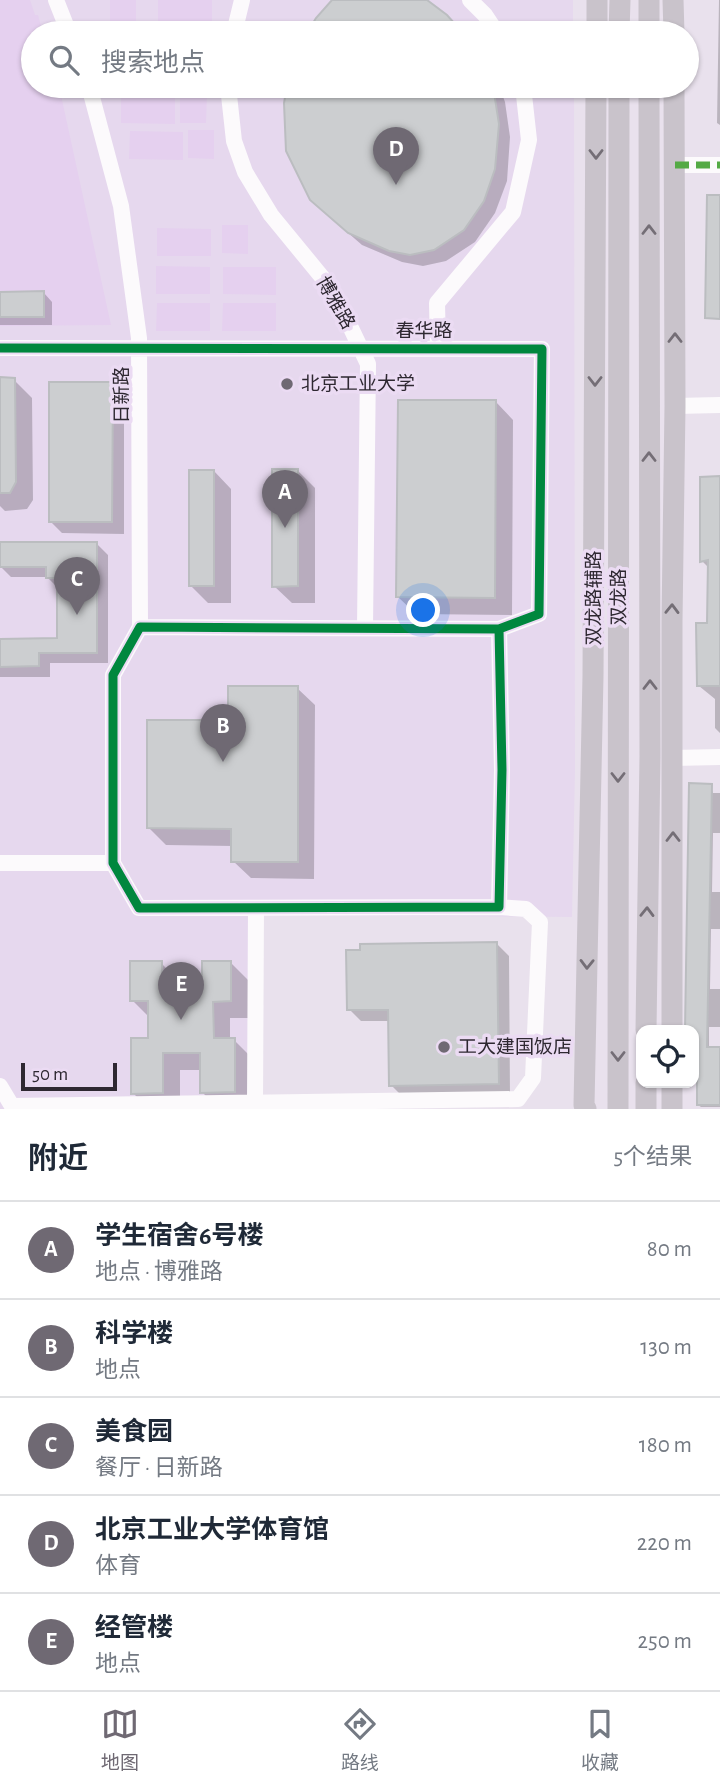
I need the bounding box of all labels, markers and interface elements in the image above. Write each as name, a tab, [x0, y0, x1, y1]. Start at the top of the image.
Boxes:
search box	[21, 21, 699, 98]
icon: search	[45, 41, 83, 79]
text: 搜索地点	[101, 50, 205, 76]
pin: D	[373, 127, 419, 185]
one-way arrow	[588, 149, 604, 160]
one-way arrow	[641, 224, 657, 234]
street label: 博雅路	[313, 273, 359, 332]
street label: 春华路	[395, 321, 453, 341]
one-way arrow	[667, 332, 683, 342]
street label: 日新路	[111, 366, 132, 424]
place label: 北京工业大学	[301, 373, 415, 394]
marker: 北京工业大学	[279, 376, 295, 392]
one-way arrow	[587, 377, 603, 387]
one-way arrow	[641, 451, 657, 462]
pin: A	[262, 470, 308, 528]
street label: 双龙路辅路	[584, 550, 604, 646]
pin: C	[54, 557, 100, 615]
street label: 双龙路	[609, 568, 629, 626]
your location	[406, 593, 440, 627]
one-way arrow	[664, 604, 680, 614]
one-way arrow	[642, 679, 658, 689]
pin: B	[200, 704, 246, 762]
one-way arrow	[610, 772, 626, 783]
one-way arrow	[665, 831, 680, 842]
one-way arrow	[639, 906, 655, 917]
one-way arrow	[579, 959, 595, 970]
pin: E	[158, 962, 204, 1020]
map controls	[636, 1025, 699, 1088]
button: locate	[636, 1025, 699, 1088]
place label: 工大建国饭店	[458, 1037, 572, 1057]
marker: 工大建国饭店	[436, 1039, 452, 1055]
one-way arrow	[610, 1051, 626, 1062]
scale bar	[21, 1060, 117, 1092]
text: 50 m	[32, 1065, 68, 1084]
text: 附近	[28, 1144, 88, 1174]
text: 5个结果	[613, 1146, 692, 1169]
text: 学生宿舍6号楼	[95, 1223, 264, 1249]
text: A	[44, 1238, 58, 1261]
text: 80 m	[647, 1238, 692, 1261]
text: 地点 · 博雅路	[95, 1261, 223, 1284]
text: 科学楼	[95, 1321, 173, 1347]
text: B	[44, 1336, 58, 1359]
text: 130 m	[640, 1336, 692, 1359]
text: 地点	[95, 1359, 141, 1382]
text: 美食园	[95, 1419, 173, 1445]
text: C	[45, 1434, 57, 1457]
text: 180 m	[639, 1434, 692, 1457]
text: 餐厅 · 日新路	[95, 1457, 223, 1480]
text: 北京工业大学体育馆	[95, 1517, 329, 1543]
text: D	[43, 1532, 59, 1555]
text: 220 m	[637, 1532, 692, 1555]
text: 体育	[95, 1555, 141, 1578]
text: 经管楼	[95, 1615, 173, 1641]
text: E	[45, 1630, 57, 1653]
text: 250 m	[638, 1630, 692, 1653]
text: 地点	[95, 1653, 141, 1676]
tab: 地图	[101, 1705, 139, 1775]
tab: 路线	[341, 1705, 379, 1775]
tab: 收藏	[581, 1705, 619, 1775]

